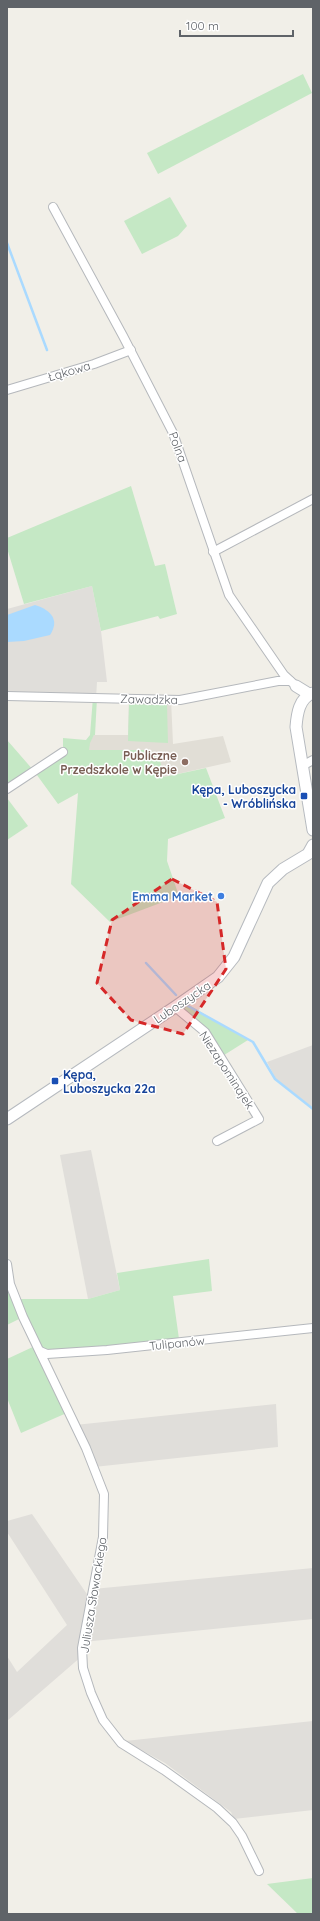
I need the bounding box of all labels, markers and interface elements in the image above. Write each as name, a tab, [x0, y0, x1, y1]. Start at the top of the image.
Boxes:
scale bar	[180, 12, 293, 38]
text: 100 m	[186, 18, 219, 33]
street label: Łąkowa	[46, 358, 92, 384]
street label: Polna	[166, 430, 190, 464]
street label: Zawadzka	[120, 691, 178, 707]
place label: Publiczne Przedszkole w Kępie	[60, 748, 177, 777]
marker: Publiczne Przedszkole w Kępie	[180, 757, 190, 767]
place label: Kępa, Luboszycka - Wróblińska	[192, 782, 296, 811]
marker: Kępa, Luboszycka - Wróblińska	[299, 791, 309, 801]
place label: Emma Market	[132, 889, 213, 904]
marker: Emma Market	[216, 891, 226, 901]
street label: Luboszycka	[151, 977, 213, 1027]
street label: Niezapominajek	[196, 1028, 258, 1112]
place label: Kępa, Luboszycka 22a	[63, 1067, 156, 1096]
marker: Kępa, Luboszycka 22a	[50, 1076, 60, 1086]
street label: Tulipanów	[149, 1333, 205, 1353]
street label: Juliusza Słowackiego	[76, 1536, 110, 1654]

